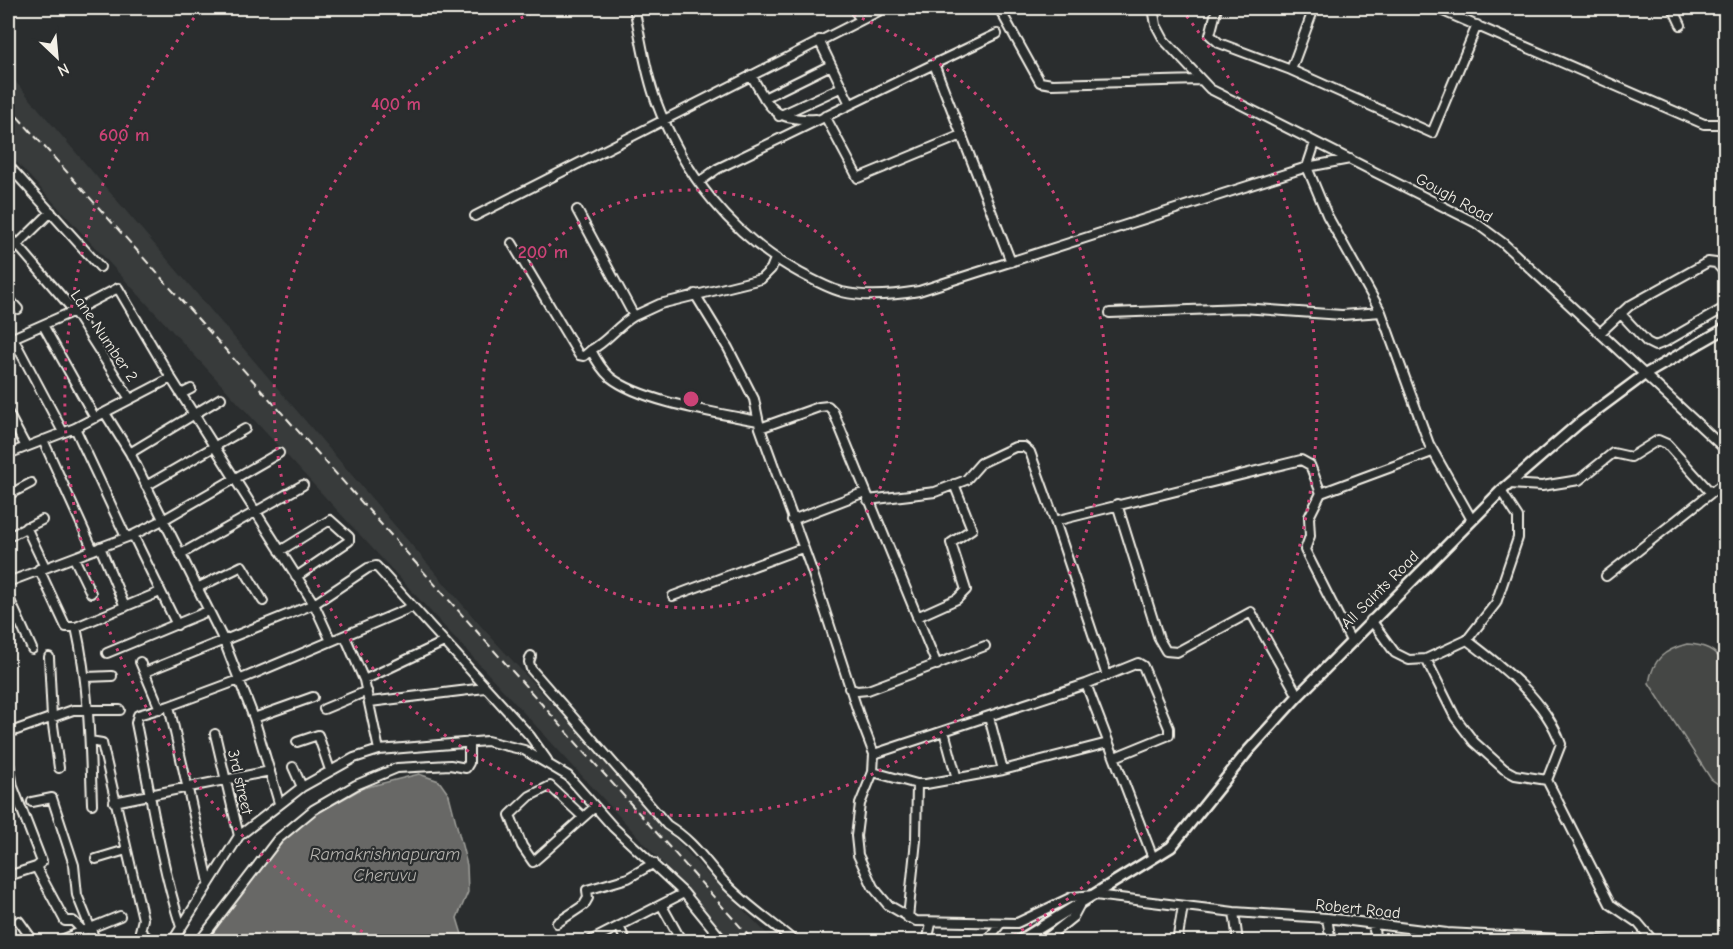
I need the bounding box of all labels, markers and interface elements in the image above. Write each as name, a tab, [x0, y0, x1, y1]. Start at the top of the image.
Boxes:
north arrow	[27, 27, 87, 87]
text: N	[55, 59, 72, 80]
text: 400 m	[371, 94, 421, 115]
text: 600 m	[99, 125, 149, 146]
street label: Gough Road	[1412, 170, 1496, 226]
text: 200 m	[518, 242, 568, 263]
street label: Lane Number 2	[67, 287, 141, 385]
centre of rings	[681, 389, 701, 409]
street label: All Saints Road	[1337, 547, 1423, 633]
street label: 3rd street	[224, 748, 256, 816]
water label: Ramakrishnapuram Cheruvu	[310, 844, 460, 886]
street label: Robert Road	[1315, 896, 1401, 922]

